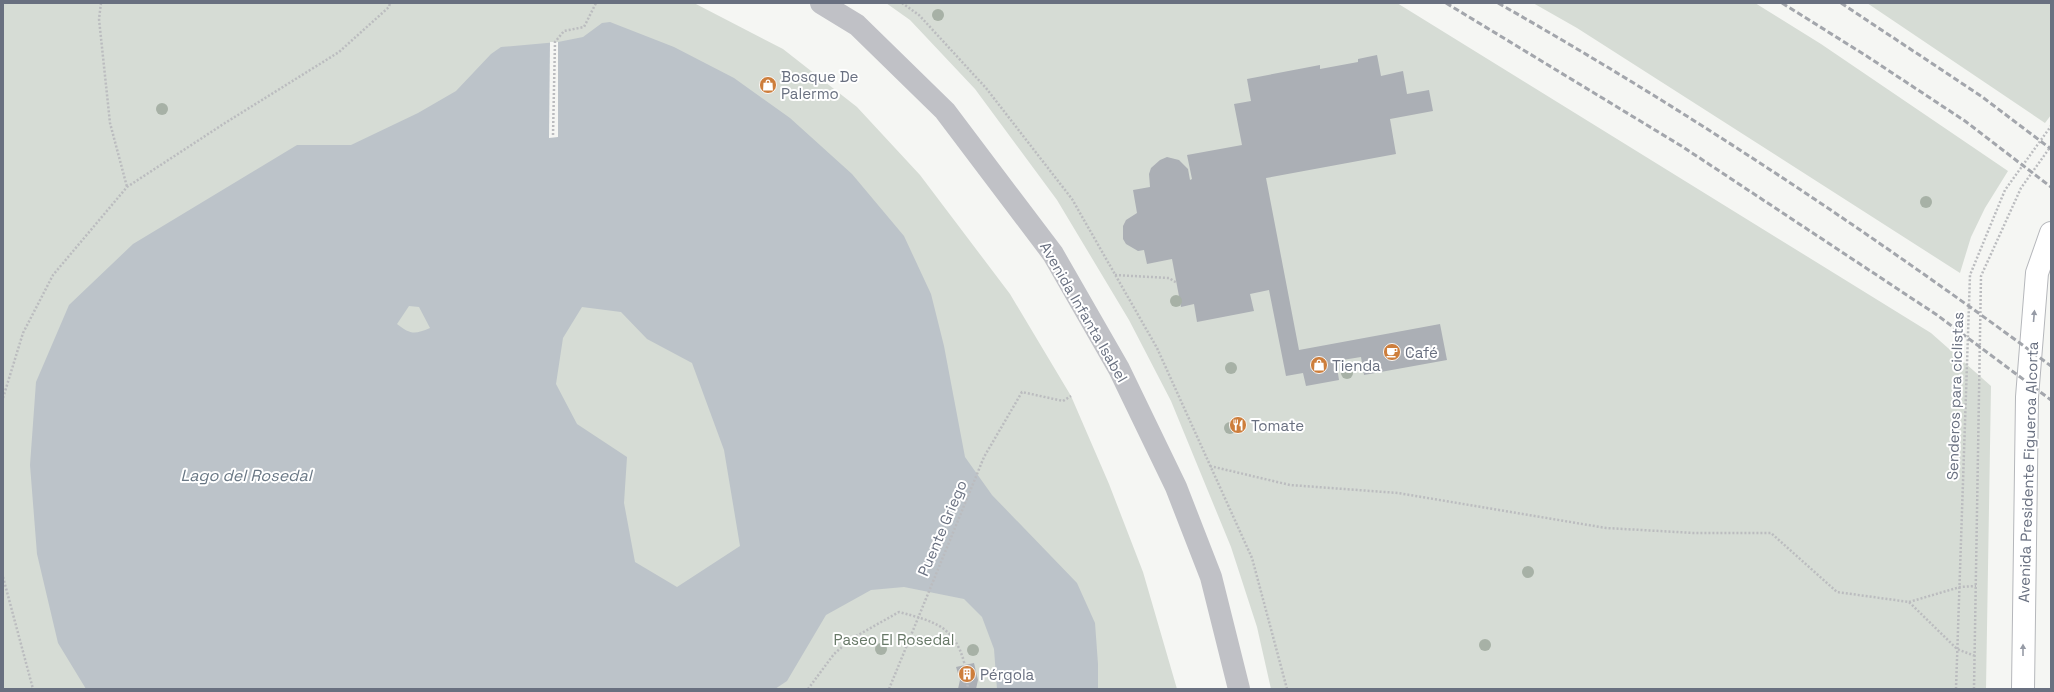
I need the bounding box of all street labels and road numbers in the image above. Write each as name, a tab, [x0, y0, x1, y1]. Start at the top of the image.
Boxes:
street label: Avenida Infanta Isabel	[1036, 238, 1132, 386]
street label: Senderos para ciclistas	[1943, 311, 1967, 480]
street label: Avenida Presidente Figueroa Alcorta	[2014, 341, 2042, 603]
street label: Puente Griego	[913, 477, 971, 579]

